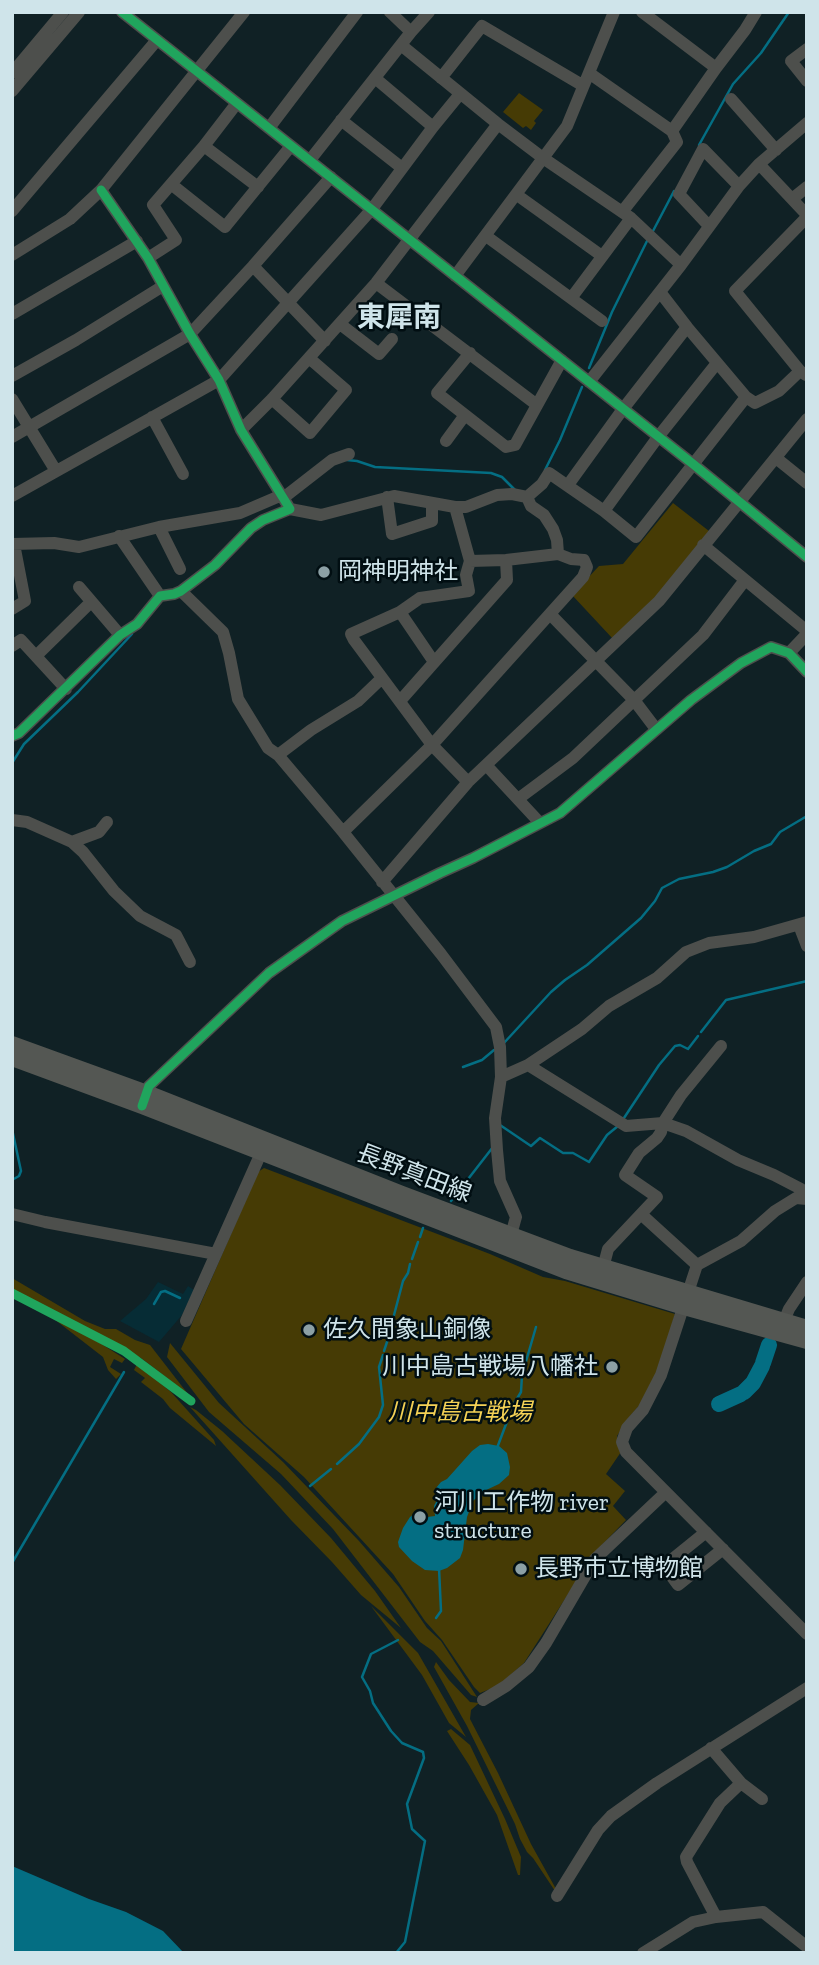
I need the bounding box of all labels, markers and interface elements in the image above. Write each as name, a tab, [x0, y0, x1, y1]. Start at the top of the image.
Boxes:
district label: 東犀南	[357, 301, 441, 335]
place label: 岡神明神社	[338, 558, 458, 586]
marker: 岡神明神社	[316, 564, 332, 580]
street label: 長野真田線	[353, 1139, 475, 1209]
place label: 佐久間象山銅像	[323, 1316, 491, 1344]
marker: 佐久間象山銅像	[301, 1322, 317, 1338]
place label: 川中島古戦場八幡社	[382, 1353, 598, 1381]
marker: 川中島古戦場八幡社	[604, 1359, 620, 1375]
park label: 川中島古戦場	[388, 1399, 532, 1427]
place label: 河川工作物 river structure	[434, 1489, 609, 1545]
marker: 河川工作物 river structure	[412, 1509, 428, 1525]
place label: 長野市立博物館	[535, 1555, 703, 1583]
marker: 長野市立博物館	[513, 1561, 529, 1577]

